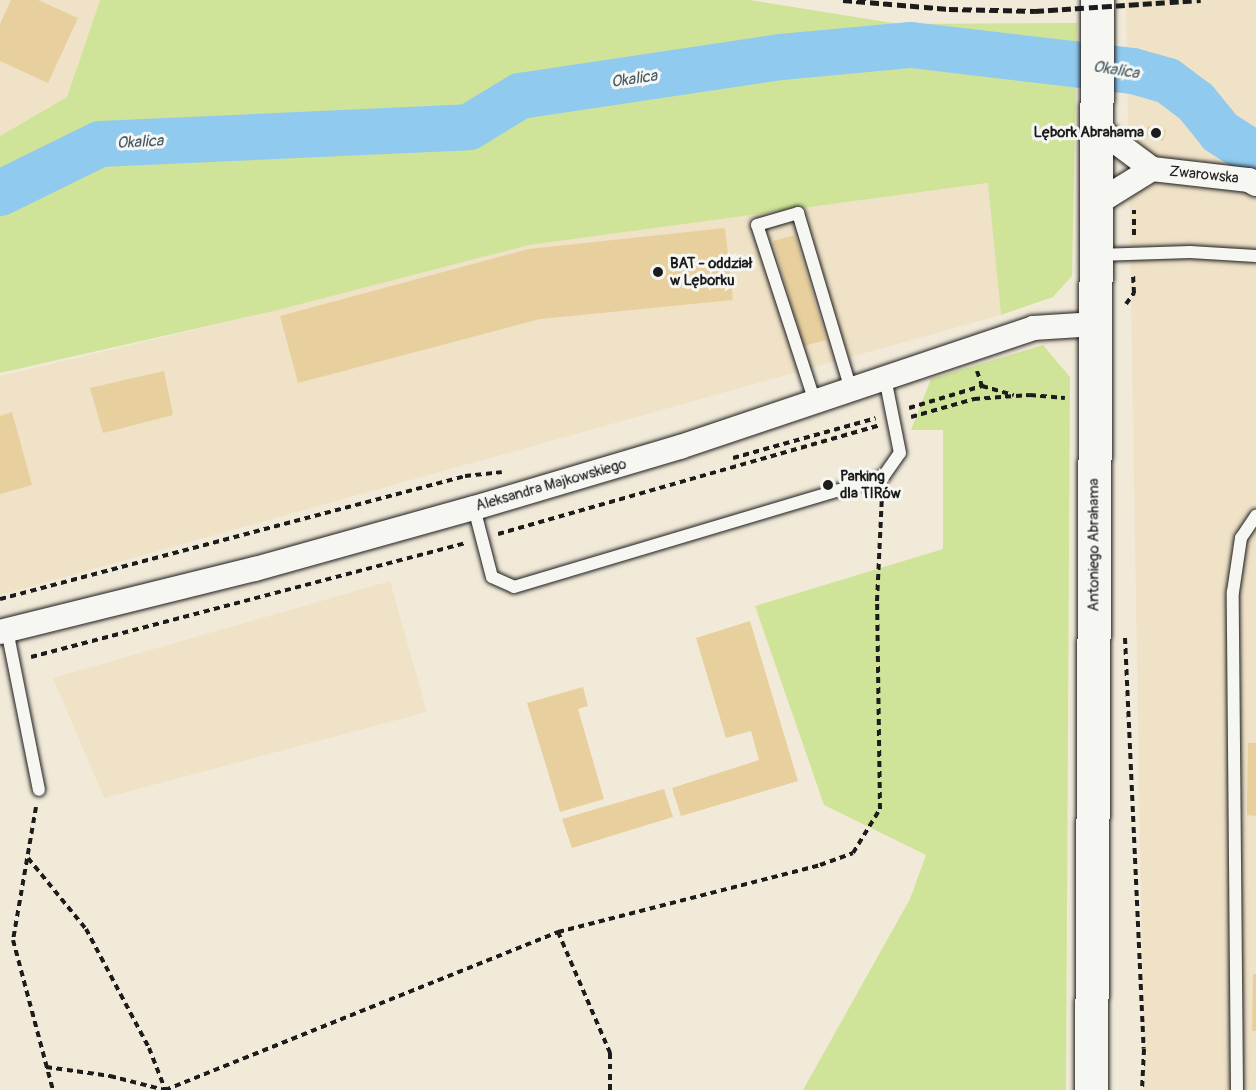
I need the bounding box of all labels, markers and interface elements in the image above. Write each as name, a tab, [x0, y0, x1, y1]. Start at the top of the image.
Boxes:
water label: Okalica	[1092, 57, 1140, 83]
water label: Okalica	[610, 66, 658, 92]
place label: Lębork Abrahama	[1034, 124, 1144, 142]
marker: Lębork Abrahama	[1149, 126, 1163, 140]
water label: Okalica	[116, 131, 164, 153]
street label: Zwarowska	[1168, 162, 1240, 188]
place label: BAT - oddział w Lęborku	[670, 254, 752, 289]
marker: BAT - oddział w Lęborku	[651, 265, 665, 279]
street label: Aleksandra Majkowskiego	[474, 455, 628, 515]
place label: Parking dla TIRów	[840, 467, 901, 502]
marker: Parking dla TIRów	[821, 478, 835, 492]
street label: Antoniego Abrahama	[1085, 478, 1103, 612]

